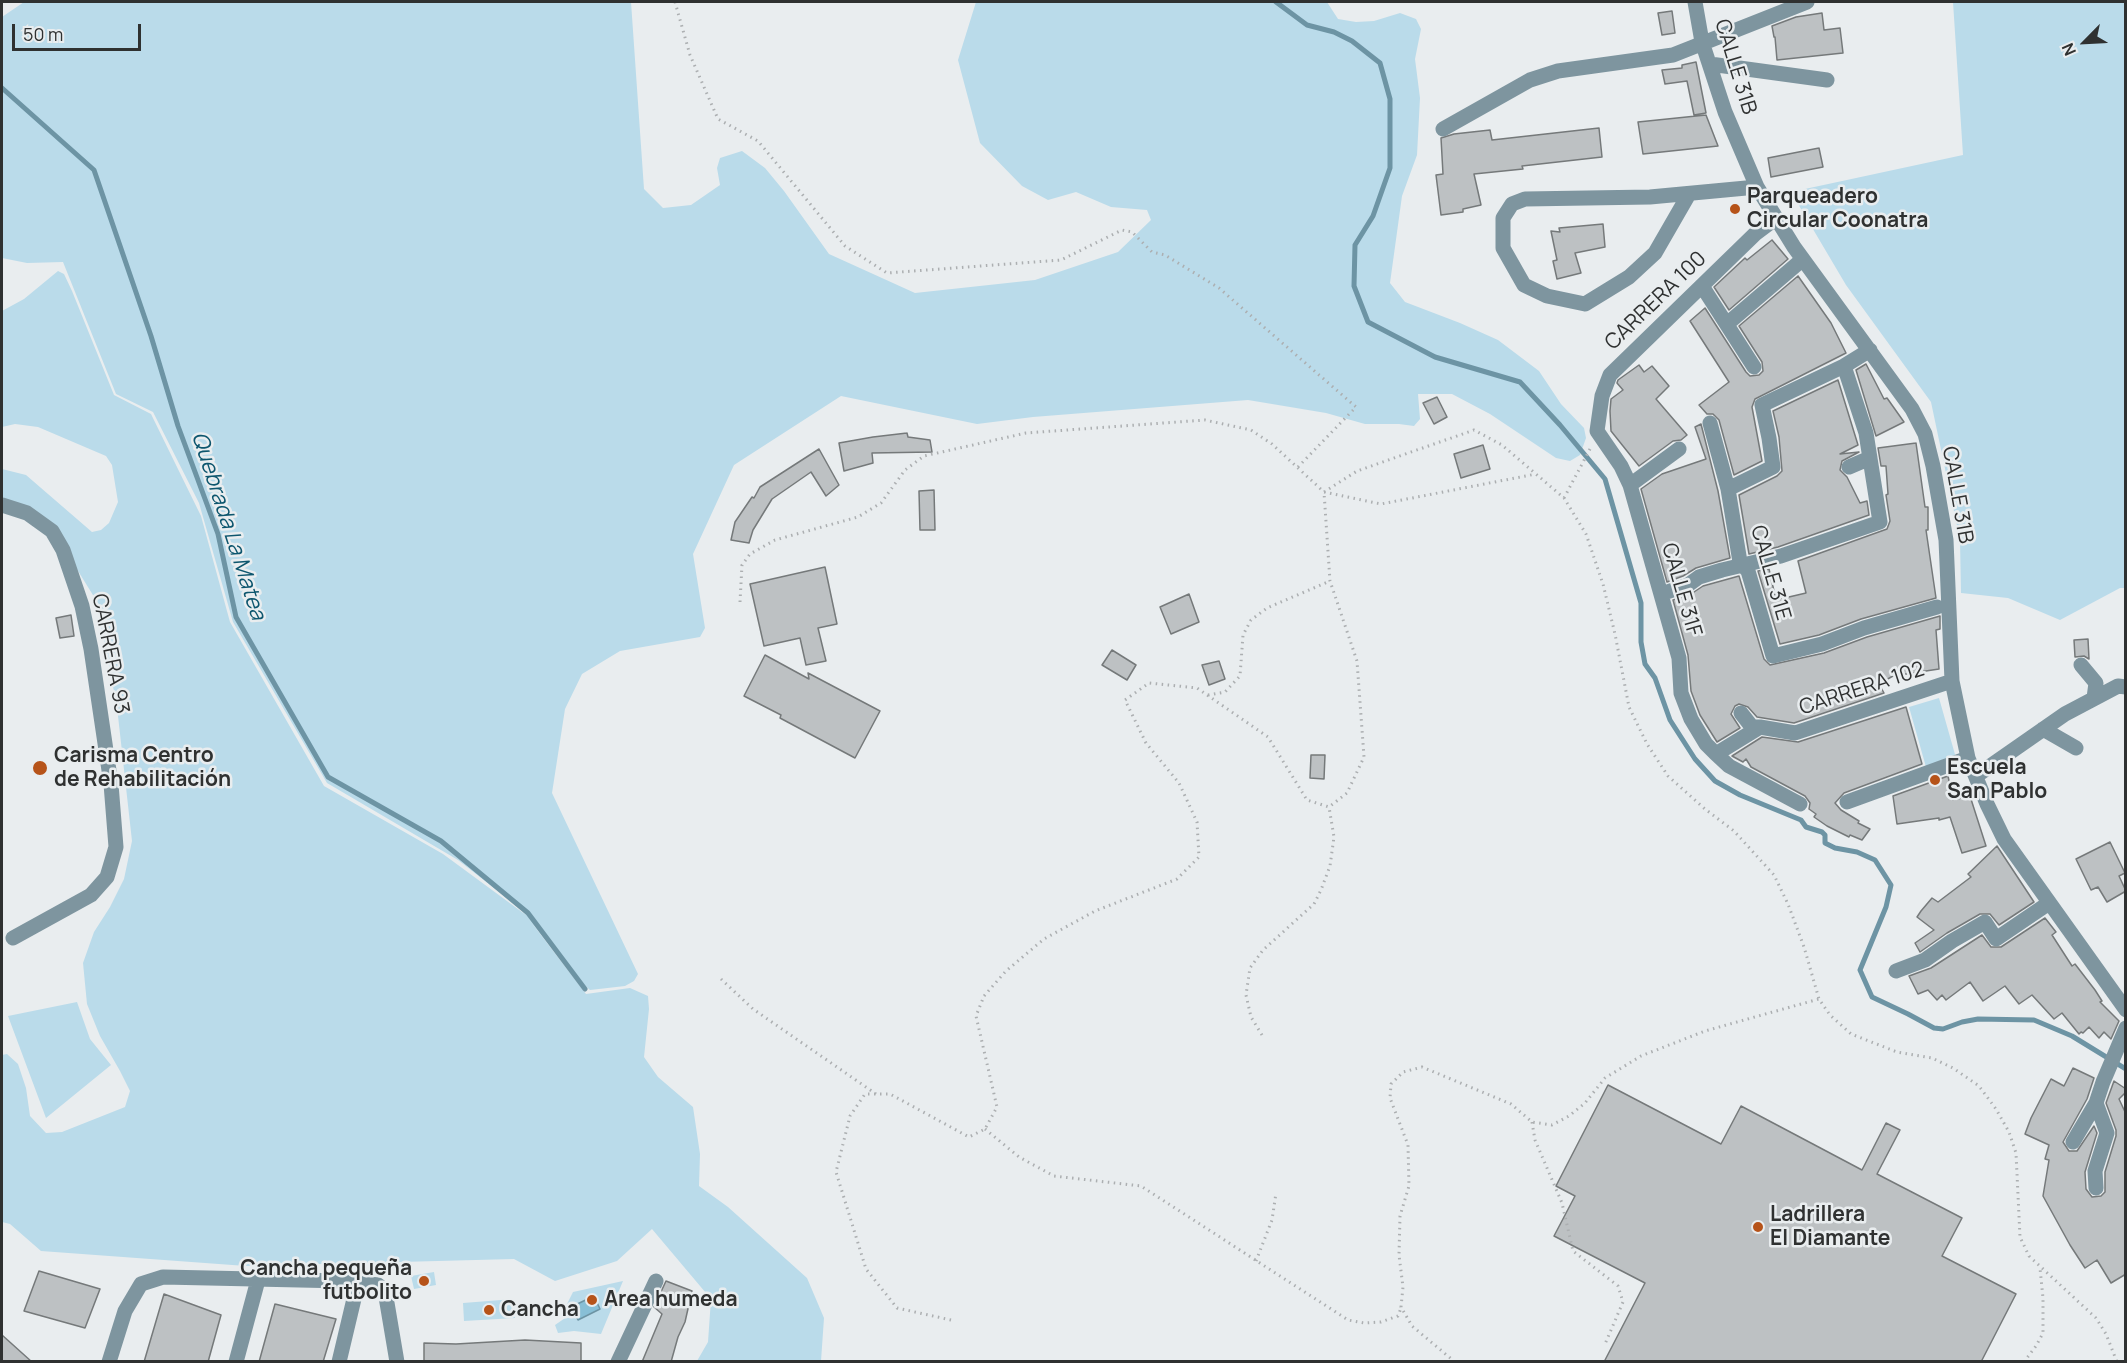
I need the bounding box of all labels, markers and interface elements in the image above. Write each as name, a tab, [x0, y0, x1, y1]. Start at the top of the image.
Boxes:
scale bar	[15, 12, 144, 50]
north arrow	[2055, 12, 2115, 72]
street label: CALLE 31B	[1709, 16, 1761, 118]
text: 50 m	[23, 22, 63, 46]
text: N	[2056, 40, 2081, 59]
place label: Parqueadero Circular Coonatra	[1747, 184, 1928, 234]
marker: Parqueadero Circular Coonatra	[1728, 202, 1742, 216]
street label: CARRERA 100	[1600, 246, 1712, 356]
water label: Quebrada La Matea	[185, 429, 271, 623]
street label: CALLE 31B	[1936, 444, 1978, 546]
street label: CALLE 31E	[1744, 523, 1796, 623]
street label: CALLE 31F	[1656, 540, 1706, 640]
street label: CARRERA 93	[86, 592, 134, 716]
street label: CARRERA 102	[1796, 657, 1928, 721]
place label: Carisma Centro de Rehabilitación	[54, 743, 231, 793]
place label: Escuela San Pablo	[1947, 755, 2047, 805]
marker: Carisma Centro de Rehabilitación	[31, 759, 49, 777]
marker: Escuela San Pablo	[1928, 773, 1942, 787]
place label: Ladrillera El Diamante	[1770, 1202, 1890, 1252]
marker: Ladrillera El Diamante	[1751, 1220, 1765, 1234]
place label: Cancha pequeña futbolito	[240, 1256, 412, 1306]
marker: Cancha pequeña futbolito	[417, 1274, 431, 1288]
place label: Area humeda	[604, 1287, 738, 1313]
marker: Area humeda	[585, 1293, 599, 1307]
place label: Cancha	[501, 1297, 579, 1323]
marker: Cancha	[482, 1303, 496, 1317]

